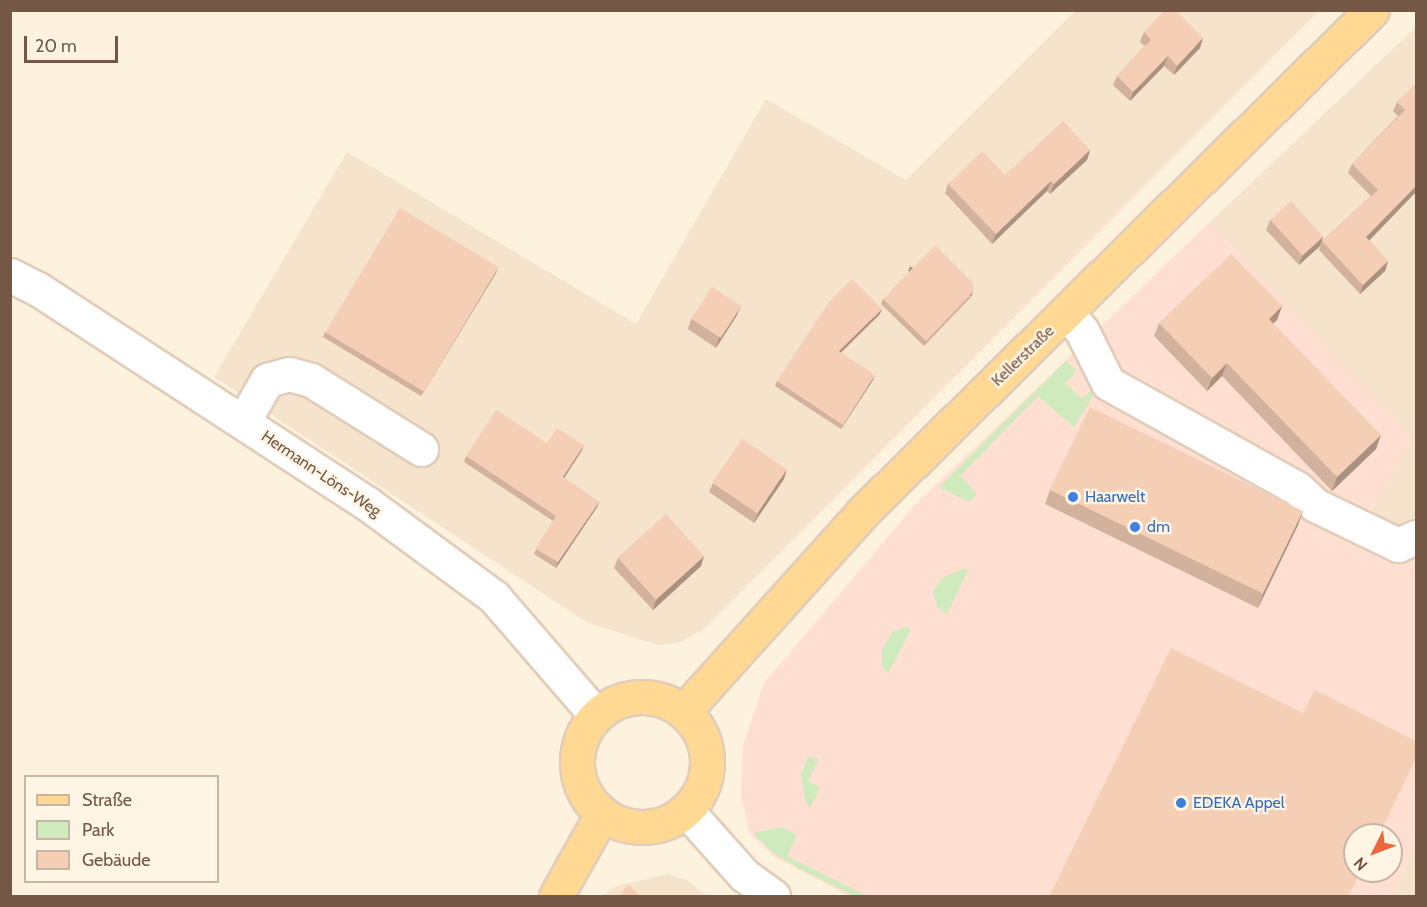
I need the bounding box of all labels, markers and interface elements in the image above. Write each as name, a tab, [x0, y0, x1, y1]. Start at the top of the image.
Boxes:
scale bar	[27, 24, 122, 62]
text: 20 m	[35, 35, 77, 57]
street label: Kellerstraße	[988, 322, 1058, 390]
street label: Hermann-Löns-Weg	[257, 427, 385, 521]
place label: Haarwelt	[1085, 487, 1145, 507]
marker: Haarwelt	[1066, 490, 1080, 504]
place label: dm	[1147, 517, 1170, 537]
marker: dm	[1128, 520, 1142, 534]
legend	[24, 775, 219, 883]
text: Straße	[82, 789, 132, 811]
place label: EDEKA Appel	[1193, 793, 1285, 813]
marker: EDEKA Appel	[1174, 796, 1188, 810]
text: Park	[82, 819, 114, 841]
north arrow	[1343, 823, 1403, 883]
text: Gebäude	[82, 849, 151, 871]
text: N	[1350, 853, 1372, 875]

